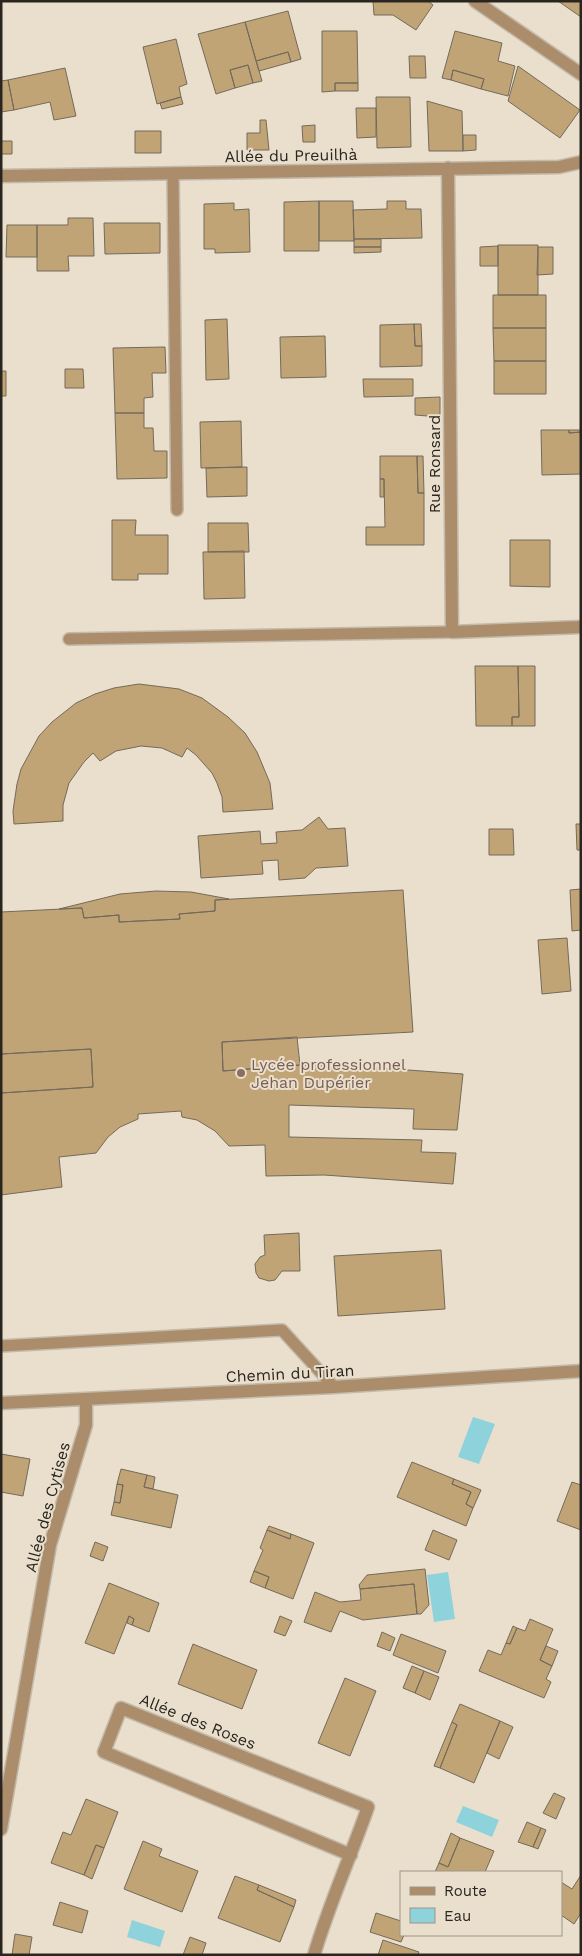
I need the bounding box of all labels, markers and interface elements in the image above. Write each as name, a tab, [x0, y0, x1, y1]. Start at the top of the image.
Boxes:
street label: Allée du Preuilhà	[224, 145, 358, 166]
street label: Rue Ronsard	[425, 415, 444, 513]
place label: Lycée professionnel Jehan Dupérier	[251, 1055, 406, 1092]
marker: Lycée professionnel Jehan Dupérier	[235, 1067, 247, 1079]
street label: Chemin du Tiran	[225, 1361, 355, 1386]
street label: Allée des Cytises	[21, 1440, 74, 1574]
street label: Allée des Roses	[137, 1690, 259, 1753]
legend	[400, 1871, 562, 1936]
text: Route	[444, 1882, 487, 1900]
text: Eau	[444, 1907, 471, 1925]

